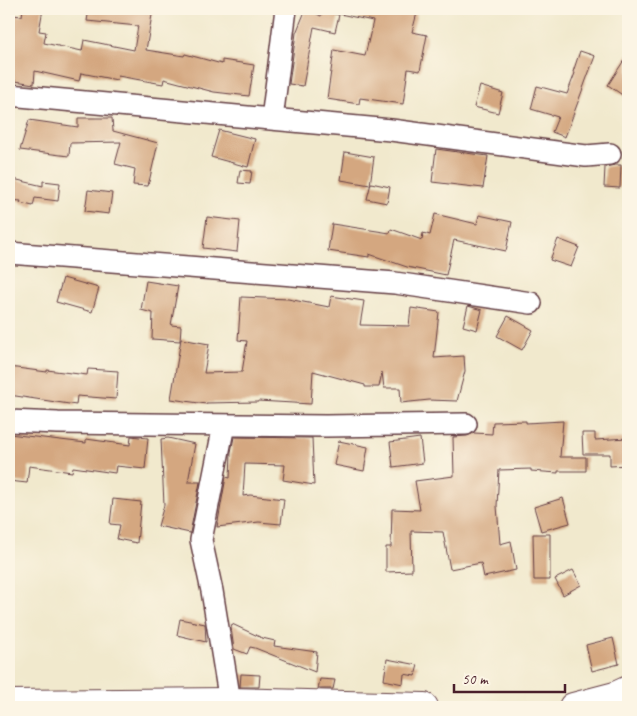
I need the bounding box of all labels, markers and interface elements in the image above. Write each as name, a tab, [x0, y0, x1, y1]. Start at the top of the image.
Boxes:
scale bar	[454, 661, 566, 693]
text: 50 m	[462, 670, 489, 689]

